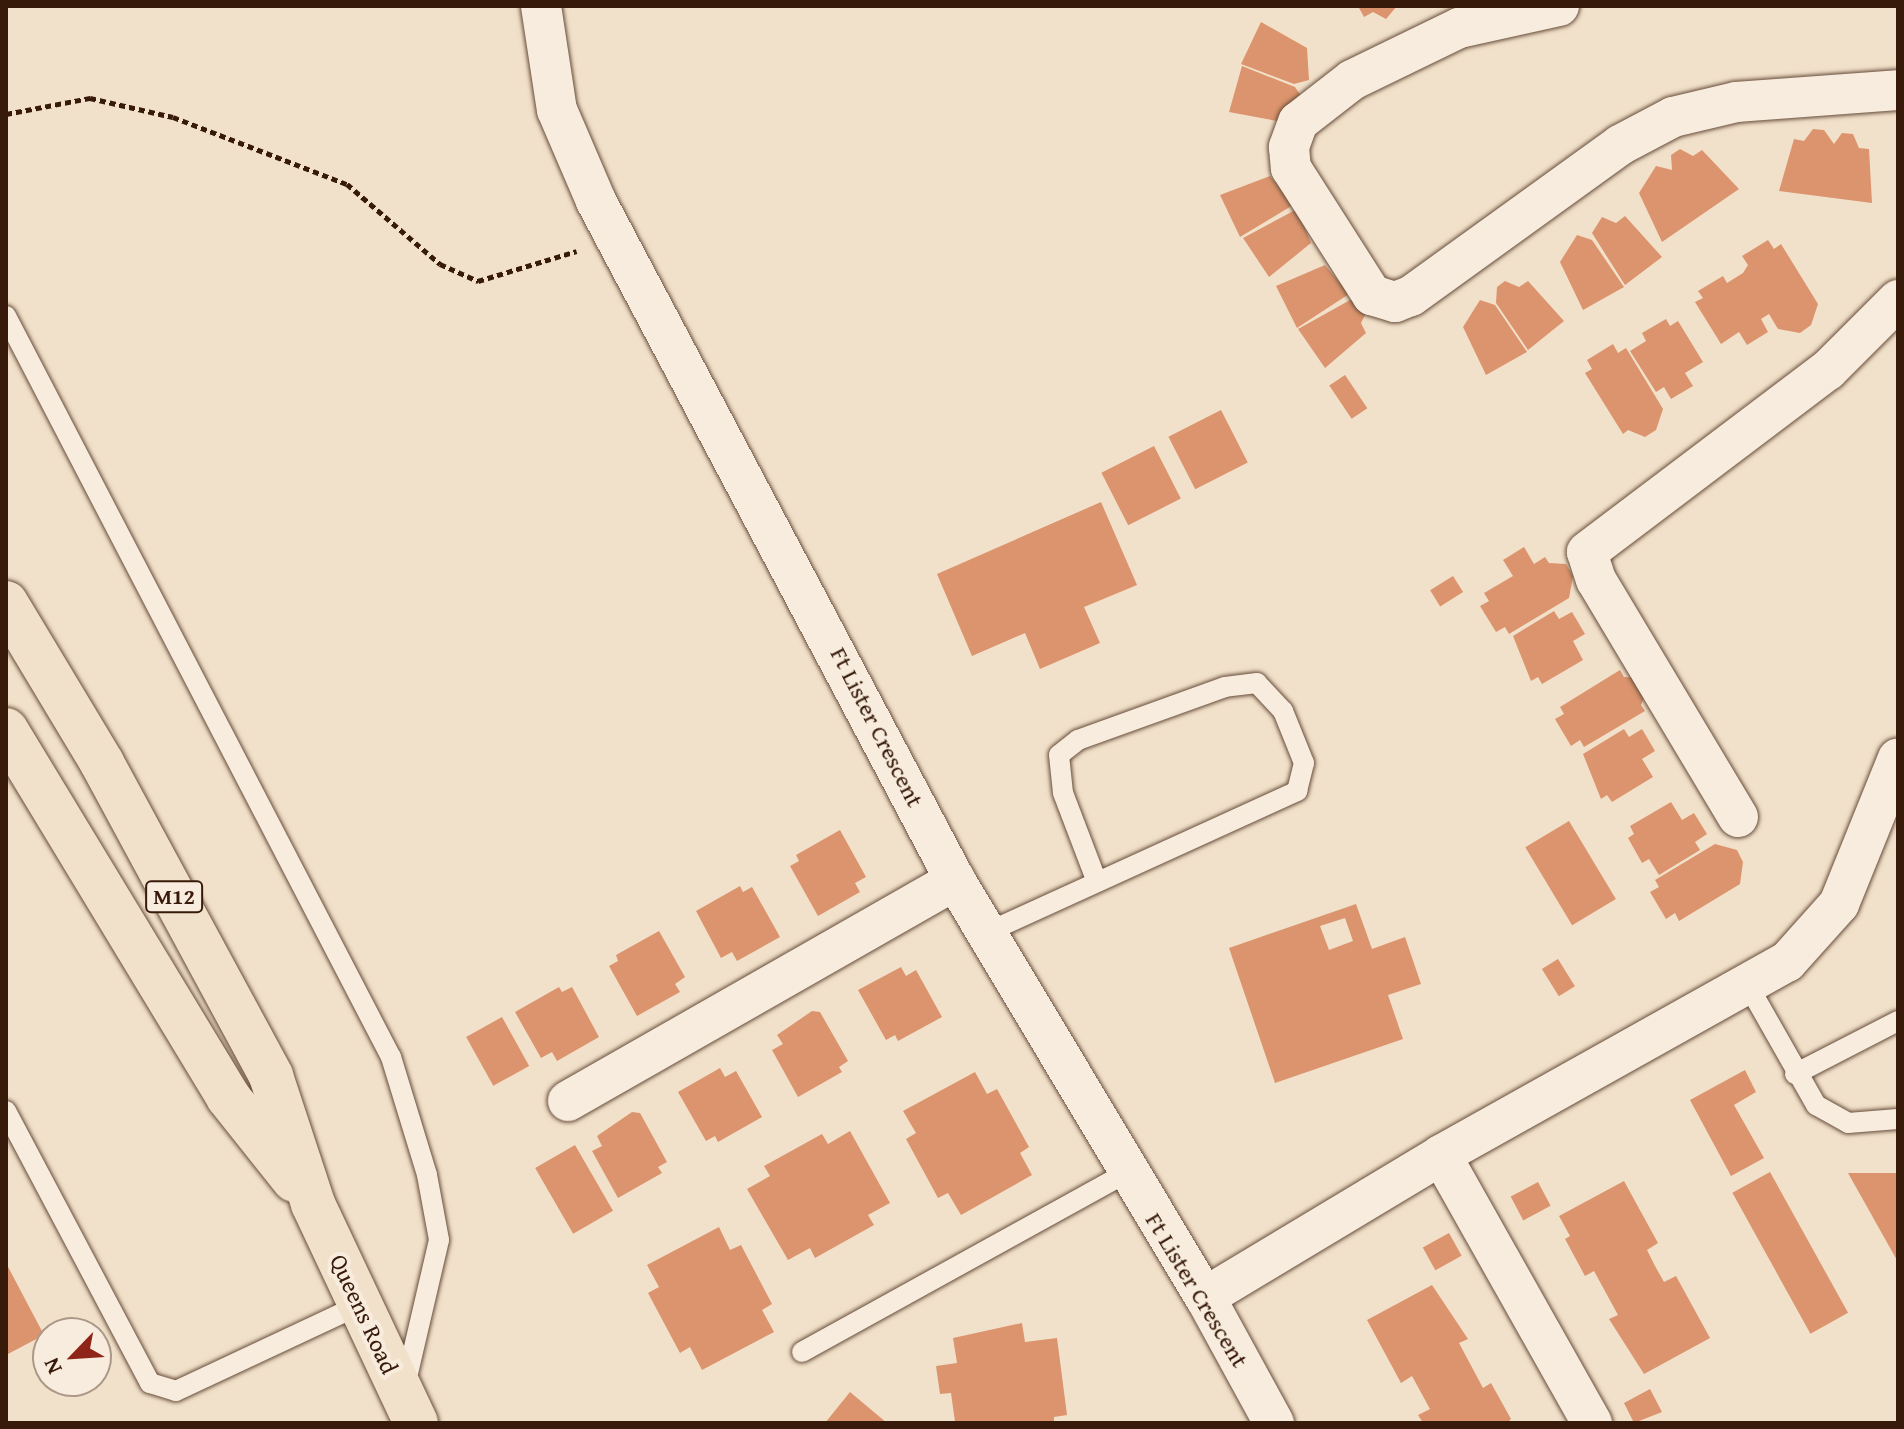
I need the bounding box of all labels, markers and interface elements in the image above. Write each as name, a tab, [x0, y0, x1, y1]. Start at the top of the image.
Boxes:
street label: Ft Lister Crescent	[824, 642, 930, 812]
road number: M12	[144, 879, 204, 915]
street label: Ft Lister Crescent	[1139, 1207, 1255, 1373]
street label: Queens Road	[324, 1250, 404, 1378]
north arrow	[32, 1317, 112, 1397]
text: N	[34, 1353, 70, 1380]

